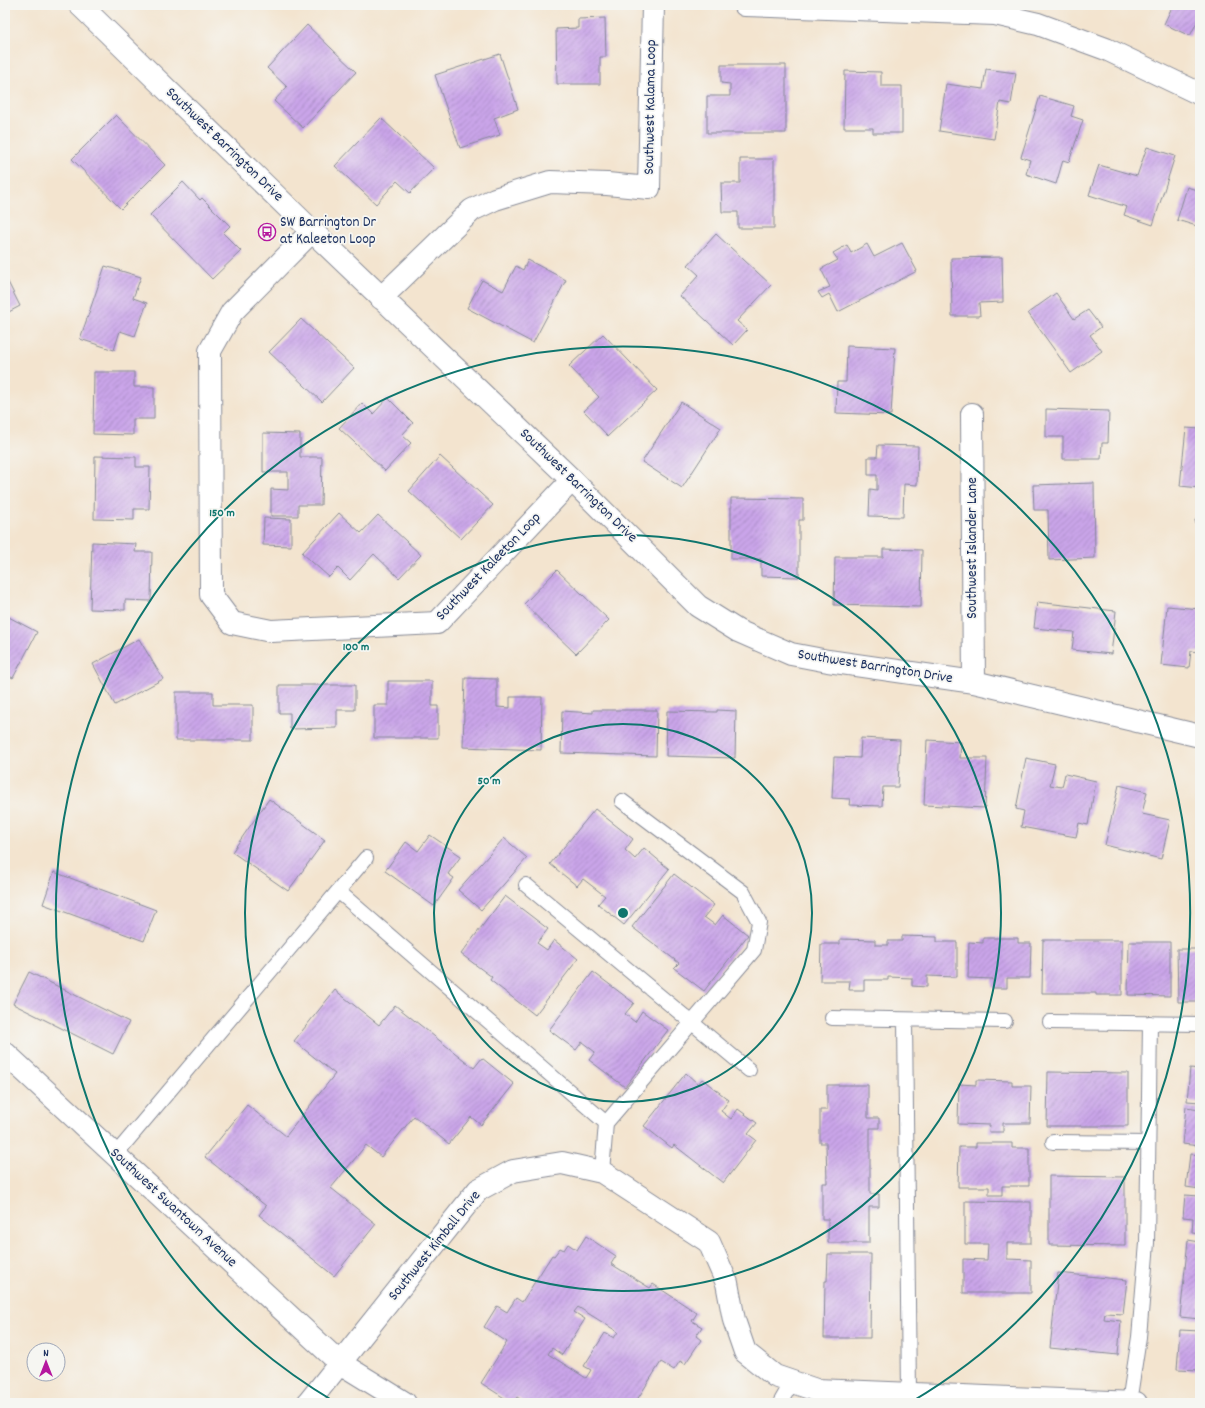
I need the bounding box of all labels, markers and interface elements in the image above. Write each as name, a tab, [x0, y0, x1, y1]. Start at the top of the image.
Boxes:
street label: Southwest Kalama Loop	[639, 39, 663, 175]
street label: Southwest Barrington Drive	[160, 83, 288, 208]
place label: SW Barrington Dr at Kaleeton Loop	[280, 212, 376, 251]
bus stop icon: SW Barrington Dr at Kaleeton Loop	[257, 222, 277, 242]
street label: Southwest Barrington Drive	[514, 424, 642, 549]
street label: Southwest Islander Lane	[962, 477, 984, 619]
text: 150 m	[209, 505, 235, 522]
street label: Southwest Kaleeton Loop	[431, 508, 547, 626]
text: 100 m	[343, 639, 369, 656]
street label: Southwest Barrington Drive	[796, 644, 954, 690]
text: 50 m	[477, 773, 501, 790]
centre of rings	[616, 906, 630, 920]
street label: Southwest Swantown Avenue	[104, 1143, 242, 1273]
street label: Southwest Kimball Drive	[383, 1186, 487, 1306]
north arrow	[26, 1342, 66, 1382]
text: N	[43, 1346, 49, 1362]

